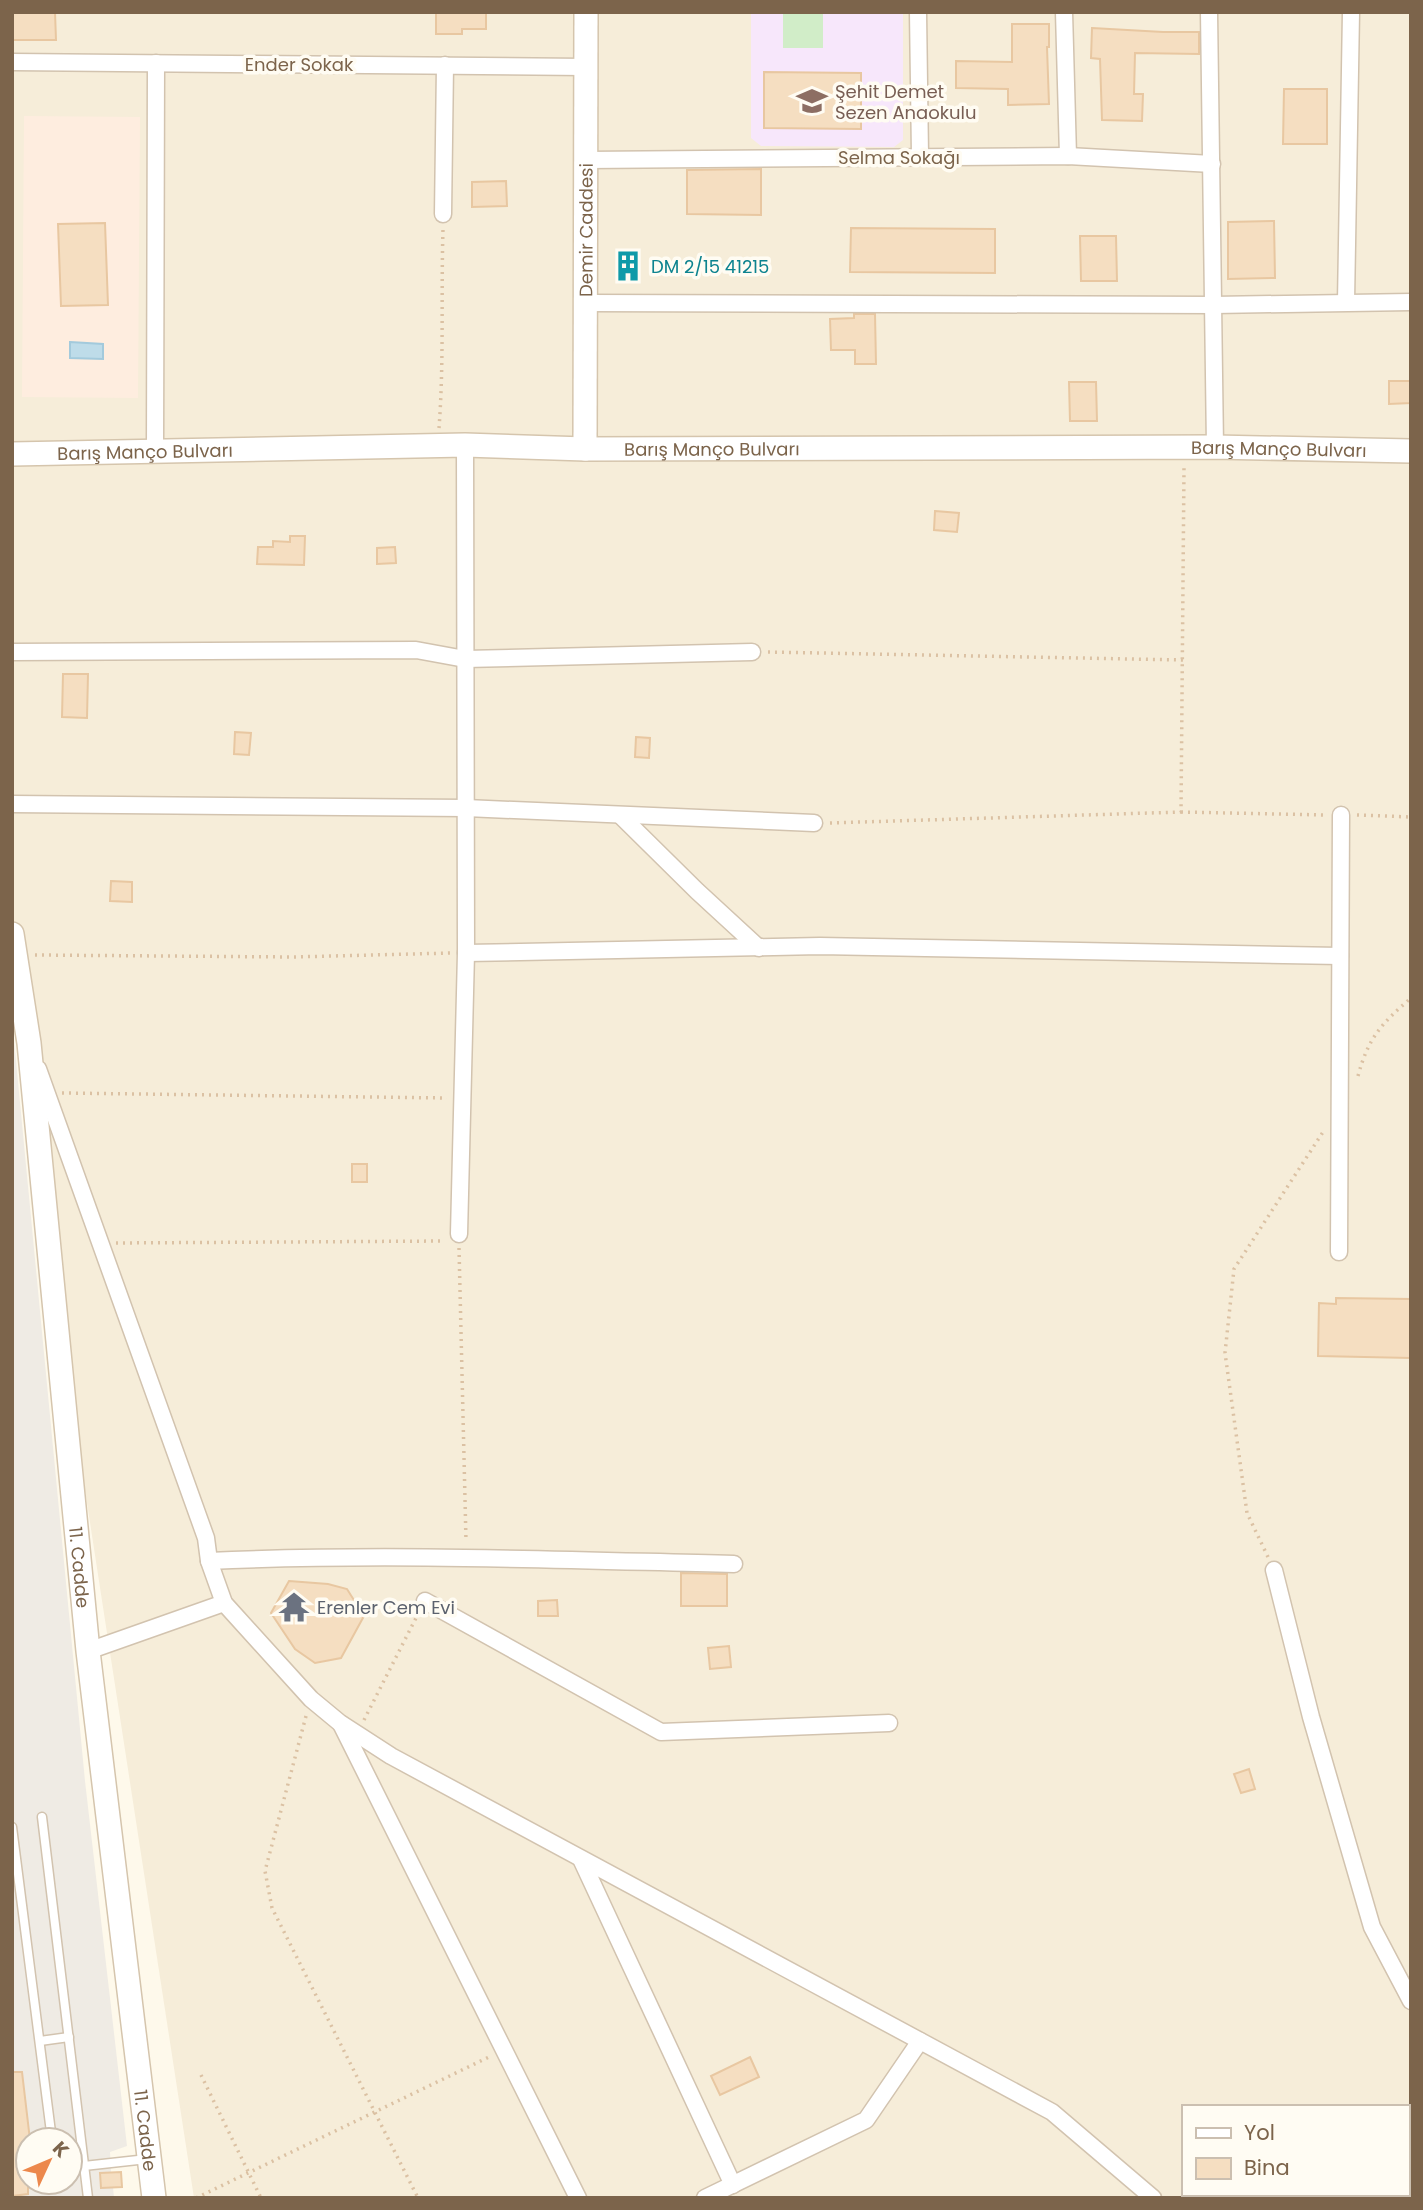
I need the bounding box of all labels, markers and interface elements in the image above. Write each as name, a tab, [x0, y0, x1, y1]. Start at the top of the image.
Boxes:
street label: Ender Sokak	[245, 52, 354, 77]
place label: Şehit Demet Sezen Anaokulu	[835, 79, 976, 125]
school or university icon: Şehit Demet Sezen Anaokulu	[795, 84, 829, 118]
street label: Selma Sokağı	[838, 145, 960, 170]
street label: Demir Caddesi	[573, 163, 598, 297]
building icon: DM 2/15 41215	[611, 249, 645, 283]
place label: DM 2/15 41215	[651, 254, 769, 279]
street label: Barış Manço Bulvarı	[1191, 434, 1367, 463]
street label: Barış Manço Bulvarı	[624, 436, 800, 461]
street label: Barış Manço Bulvarı	[57, 437, 233, 466]
street label: 11. Cadde	[63, 1525, 96, 1609]
temple icon: Erenler Cem Evi	[277, 1590, 311, 1624]
place label: Erenler Cem Evi	[317, 1595, 455, 1620]
street label: 11. Cadde	[129, 2088, 163, 2172]
legend	[1182, 2105, 1409, 2196]
text: Yol	[1244, 2118, 1275, 2147]
north arrow	[14, 2126, 84, 2196]
text: K	[47, 2135, 75, 2164]
text: Bina	[1244, 2153, 1290, 2182]

